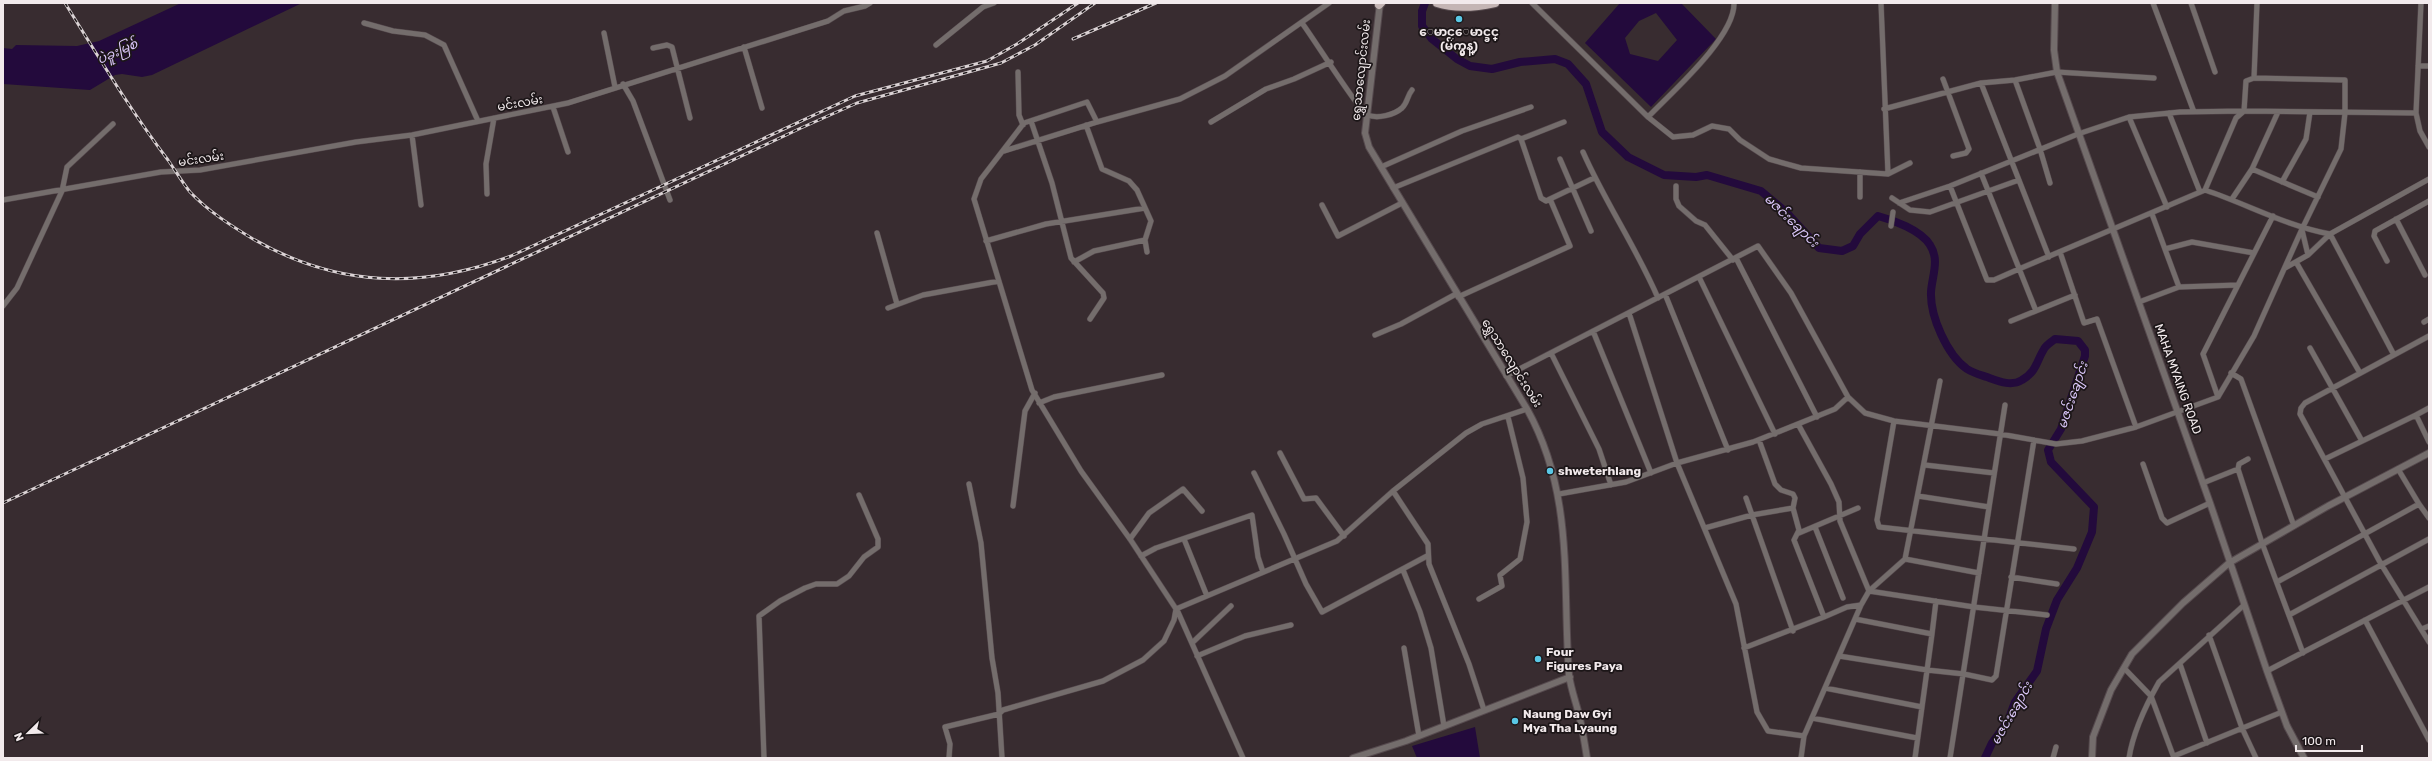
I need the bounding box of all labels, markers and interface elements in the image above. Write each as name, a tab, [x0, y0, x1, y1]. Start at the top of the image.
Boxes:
marker: ေမာင္ေမာင္ခင္ (မ်က္မွန္)	[1454, 14, 1464, 24]
street label: ရွှေသာလျောင်းလမ်း	[1347, 18, 1376, 122]
place label: ေမာင္ေမာင္ခင္ (မ်က္မွန္)	[1419, 25, 1499, 56]
water label: ပဲခူးမြစ်	[94, 33, 143, 71]
street label: မင်းလမ်း	[496, 90, 544, 114]
street label: မင်းလမ်း	[177, 147, 225, 169]
water label: မဇင်းချောင်း	[1759, 189, 1824, 254]
street label: ရွှေသာလျောင်းလမ်း	[1477, 315, 1547, 411]
street label: MAHA MYAING ROAD	[2152, 322, 2204, 436]
water label: မဇင်းချောင်း	[2052, 358, 2095, 432]
place label: shweterhlang	[1558, 464, 1641, 478]
marker: shweterhlang	[1545, 466, 1555, 476]
place label: Four Figures Paya	[1546, 645, 1623, 673]
marker: Four Figures Paya	[1533, 654, 1543, 664]
water label: မဇင်းချောင်း	[1986, 677, 2040, 749]
place label: Naung Daw Gyi Mya Tha Lyaung	[1523, 707, 1617, 735]
north arrow	[8, 713, 48, 753]
marker: Naung Daw Gyi Mya Tha Lyaung	[1510, 716, 1520, 726]
scale bar	[2296, 727, 2362, 753]
text: N	[12, 730, 27, 743]
text: 100 m	[2302, 734, 2336, 748]

